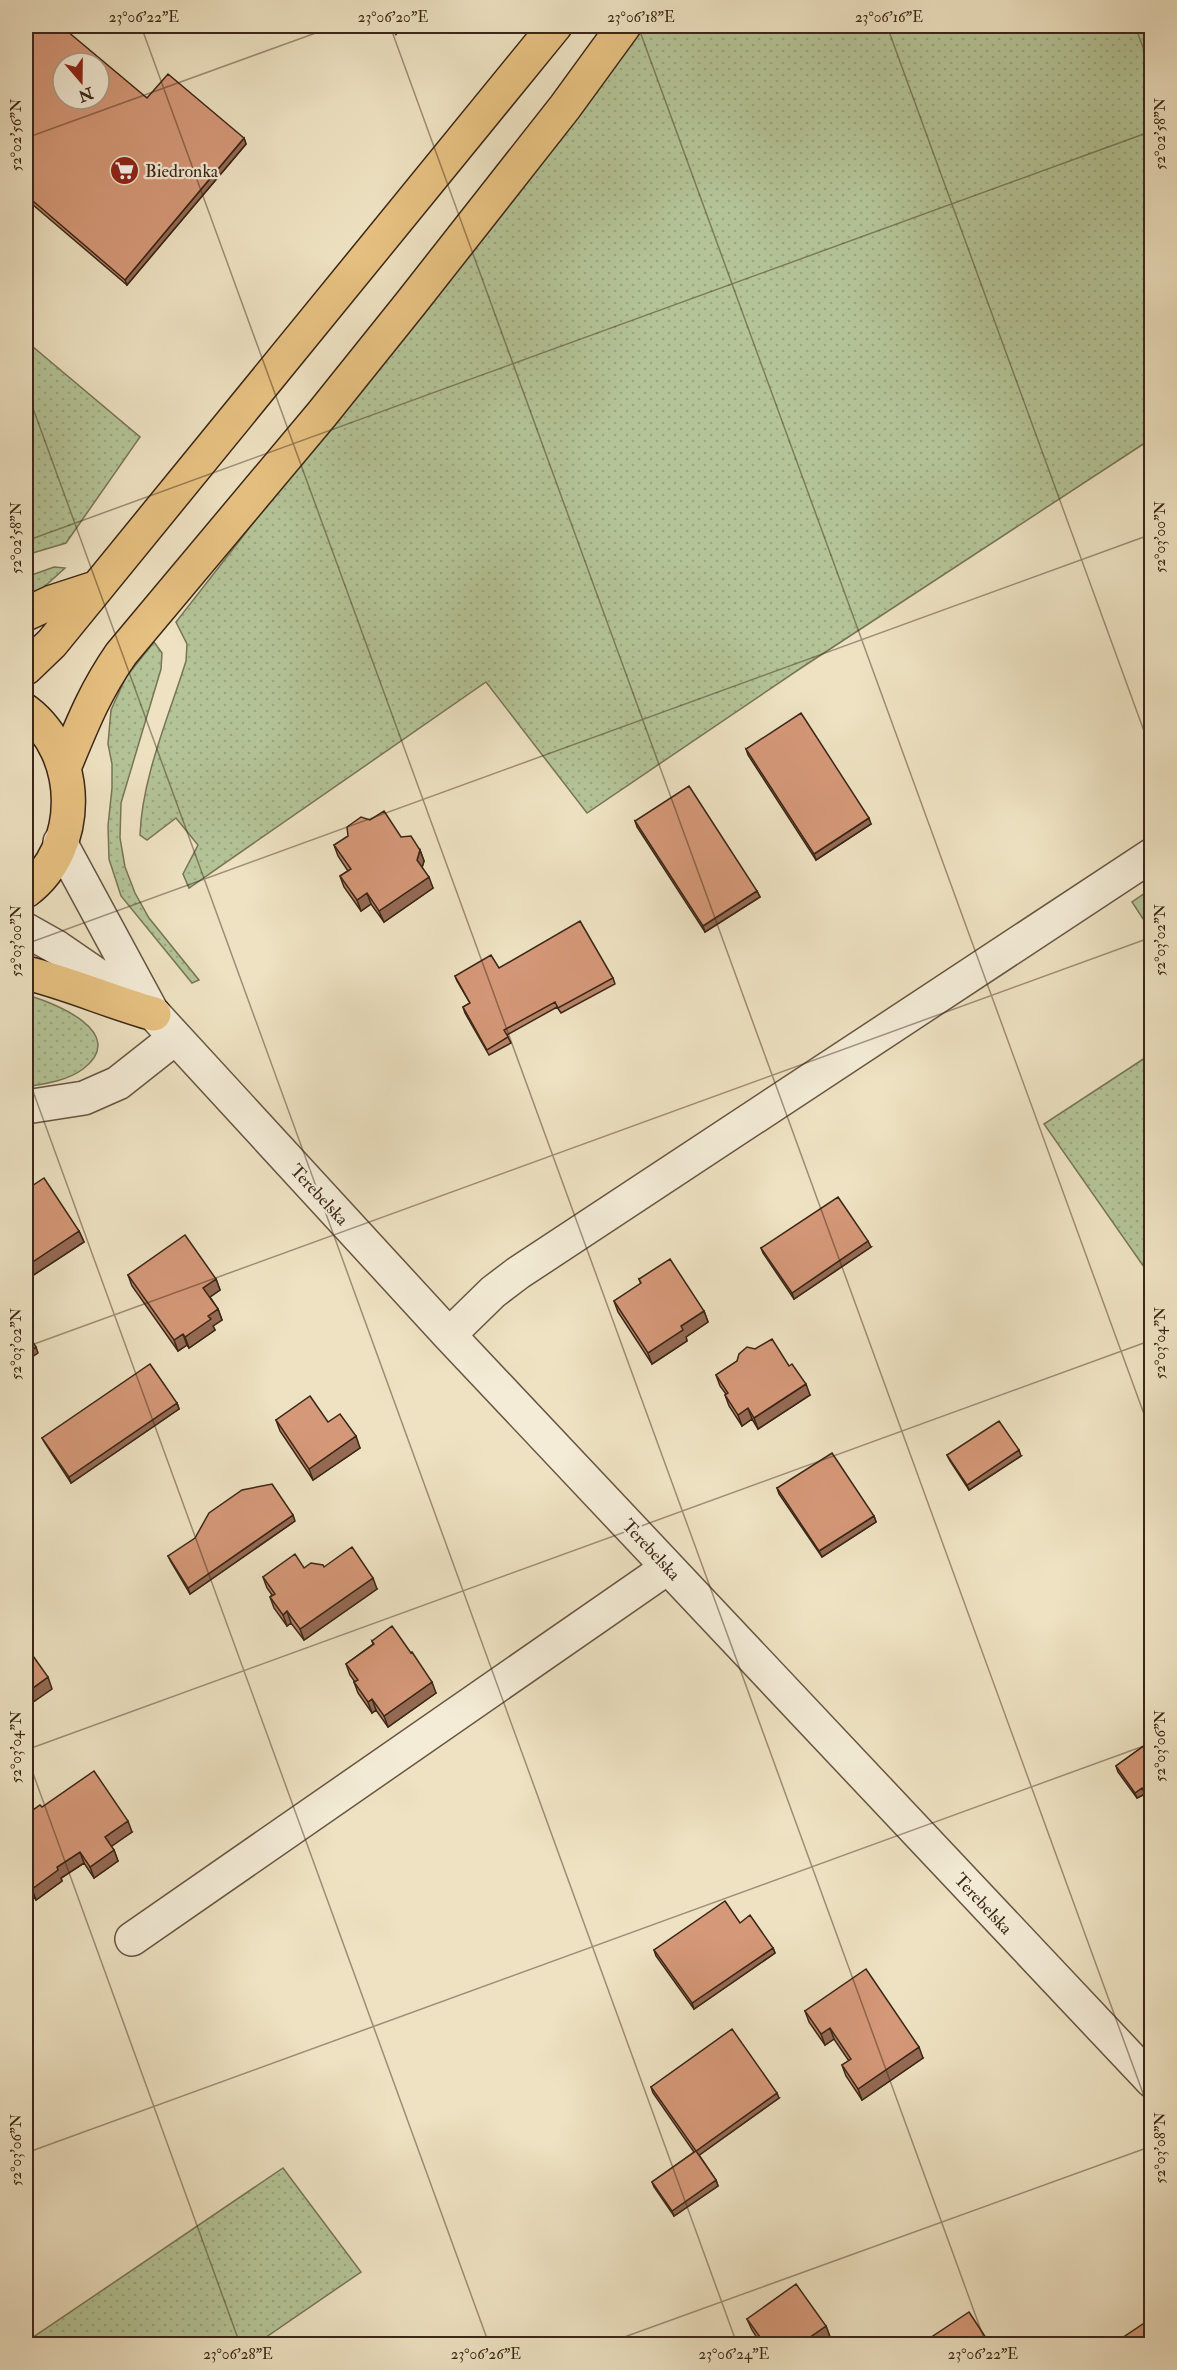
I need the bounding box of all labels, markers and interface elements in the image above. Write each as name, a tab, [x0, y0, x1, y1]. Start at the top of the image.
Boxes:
text: 23°06'22"E	[109, 8, 179, 27]
text: 23°06'20"E	[358, 8, 428, 27]
text: 23°06'18"E	[607, 8, 675, 27]
text: 23°06'16"E	[855, 8, 923, 27]
north arrow	[51, 51, 111, 111]
text: N	[75, 82, 97, 106]
text: 52°02'58"N	[1151, 97, 1170, 170]
text: 52°02'56"N	[7, 98, 26, 171]
supermarket icon: Biedronka	[108, 155, 140, 187]
place label: Biedronka	[145, 160, 219, 183]
text: 52°03'00"N	[1151, 500, 1170, 573]
text: 52°02'58"N	[7, 501, 26, 574]
text: 52°03'02"N	[1151, 903, 1170, 976]
text: 52°03'00"N	[7, 904, 26, 977]
street label: Terebelska	[285, 1159, 354, 1231]
text: 52°03'04"N	[1151, 1306, 1170, 1379]
text: 52°03'02"N	[7, 1307, 26, 1380]
street label: Terebelska	[617, 1514, 686, 1586]
text: 52°03'06"N	[1151, 1709, 1170, 1782]
text: 52°03'04"N	[7, 1710, 26, 1783]
street label: Terebelska	[949, 1868, 1018, 1940]
text: 52°03'08"N	[1151, 2112, 1170, 2184]
text: 52°03'06"N	[7, 2113, 26, 2186]
text: 23°06'28"E	[203, 2345, 273, 2364]
text: 23°06'26"E	[451, 2345, 521, 2364]
text: 23°06'24"E	[699, 2345, 770, 2364]
text: 23°06'22"E	[948, 2345, 1018, 2364]

